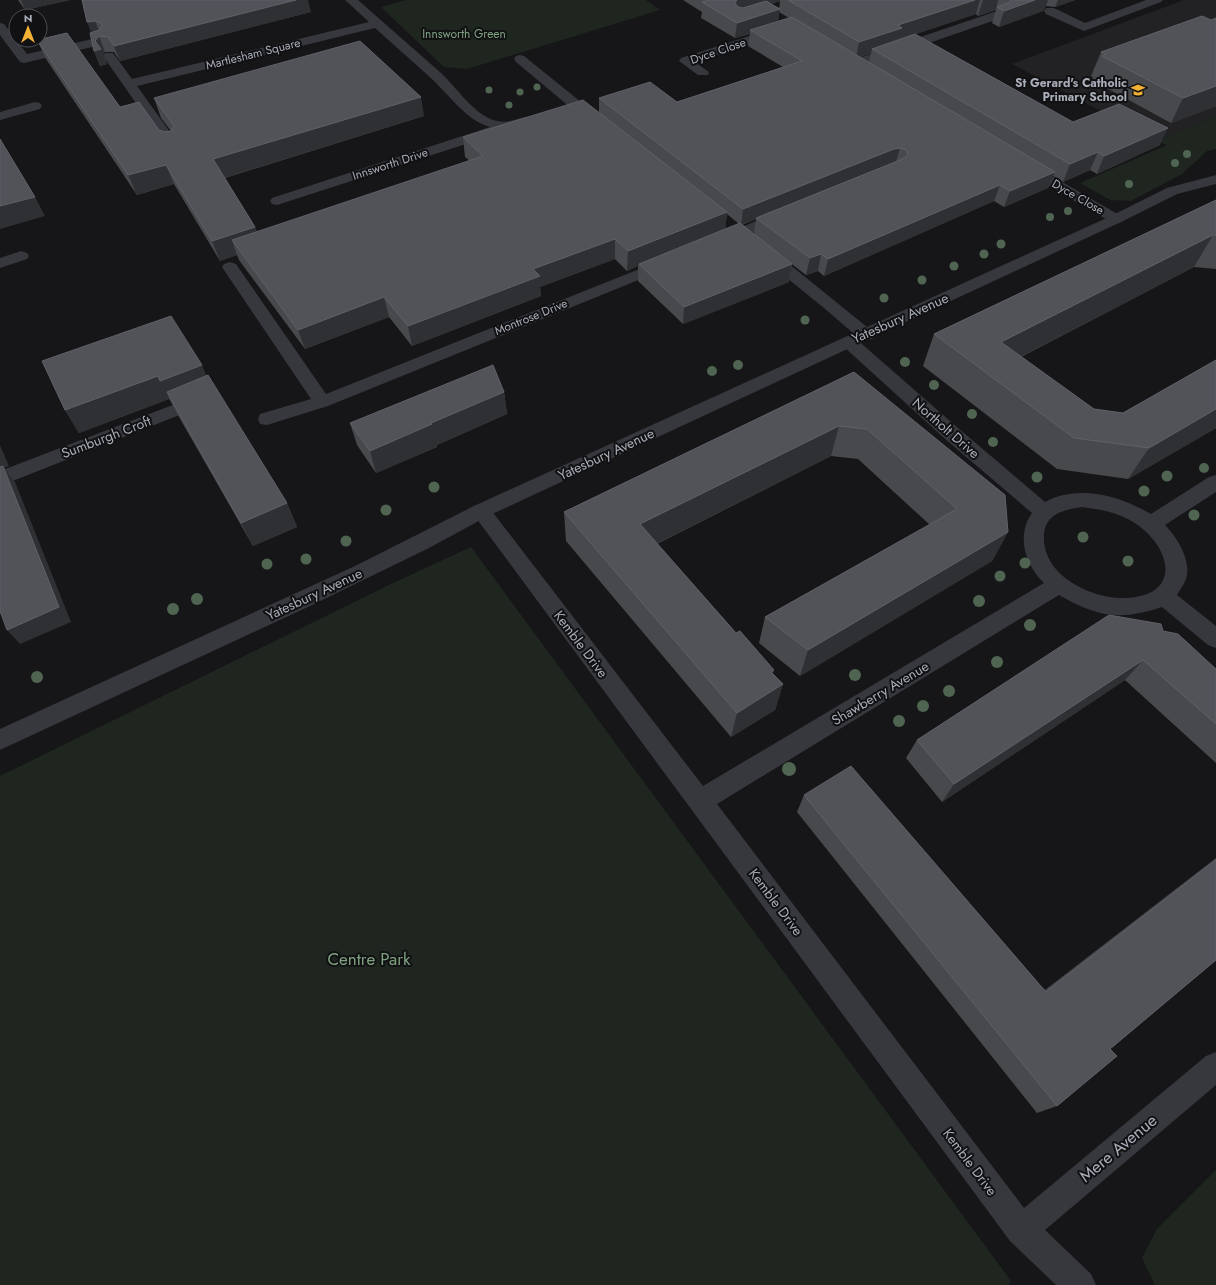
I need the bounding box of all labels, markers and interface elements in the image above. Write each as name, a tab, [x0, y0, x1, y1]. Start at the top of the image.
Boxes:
north arrow	[8, 8, 48, 48]
text: N	[24, 10, 32, 26]
park label: Innsworth Green	[422, 25, 506, 43]
street label: Dyce Close	[688, 33, 748, 69]
street label: Martlesham Square	[204, 34, 302, 74]
place label: St Gerard's Catholic Primary School	[1015, 74, 1127, 106]
school or university icon: St Gerard's Catholic Primary School	[1130, 82, 1146, 98]
street label: Innsworth Drive	[350, 143, 430, 185]
street label: Dyce Close	[1049, 175, 1107, 219]
street label: Yatesbury Avenue	[848, 288, 952, 348]
street label: Montrose Drive	[492, 294, 570, 340]
street label: Northolt Drive	[908, 393, 984, 463]
street label: Sumburgh Croft	[58, 410, 154, 463]
street label: Yatesbury Avenue	[555, 423, 657, 485]
street label: Yatesbury Avenue	[263, 563, 365, 625]
street label: Kemble Drive	[549, 606, 613, 682]
street label: Shawberry Avenue	[828, 656, 932, 730]
street label: Kemble Drive	[744, 864, 808, 940]
park label: Centre Park	[327, 947, 411, 971]
street label: Mere Avenue	[1074, 1108, 1162, 1188]
street label: Kemble Drive	[938, 1124, 1002, 1200]

